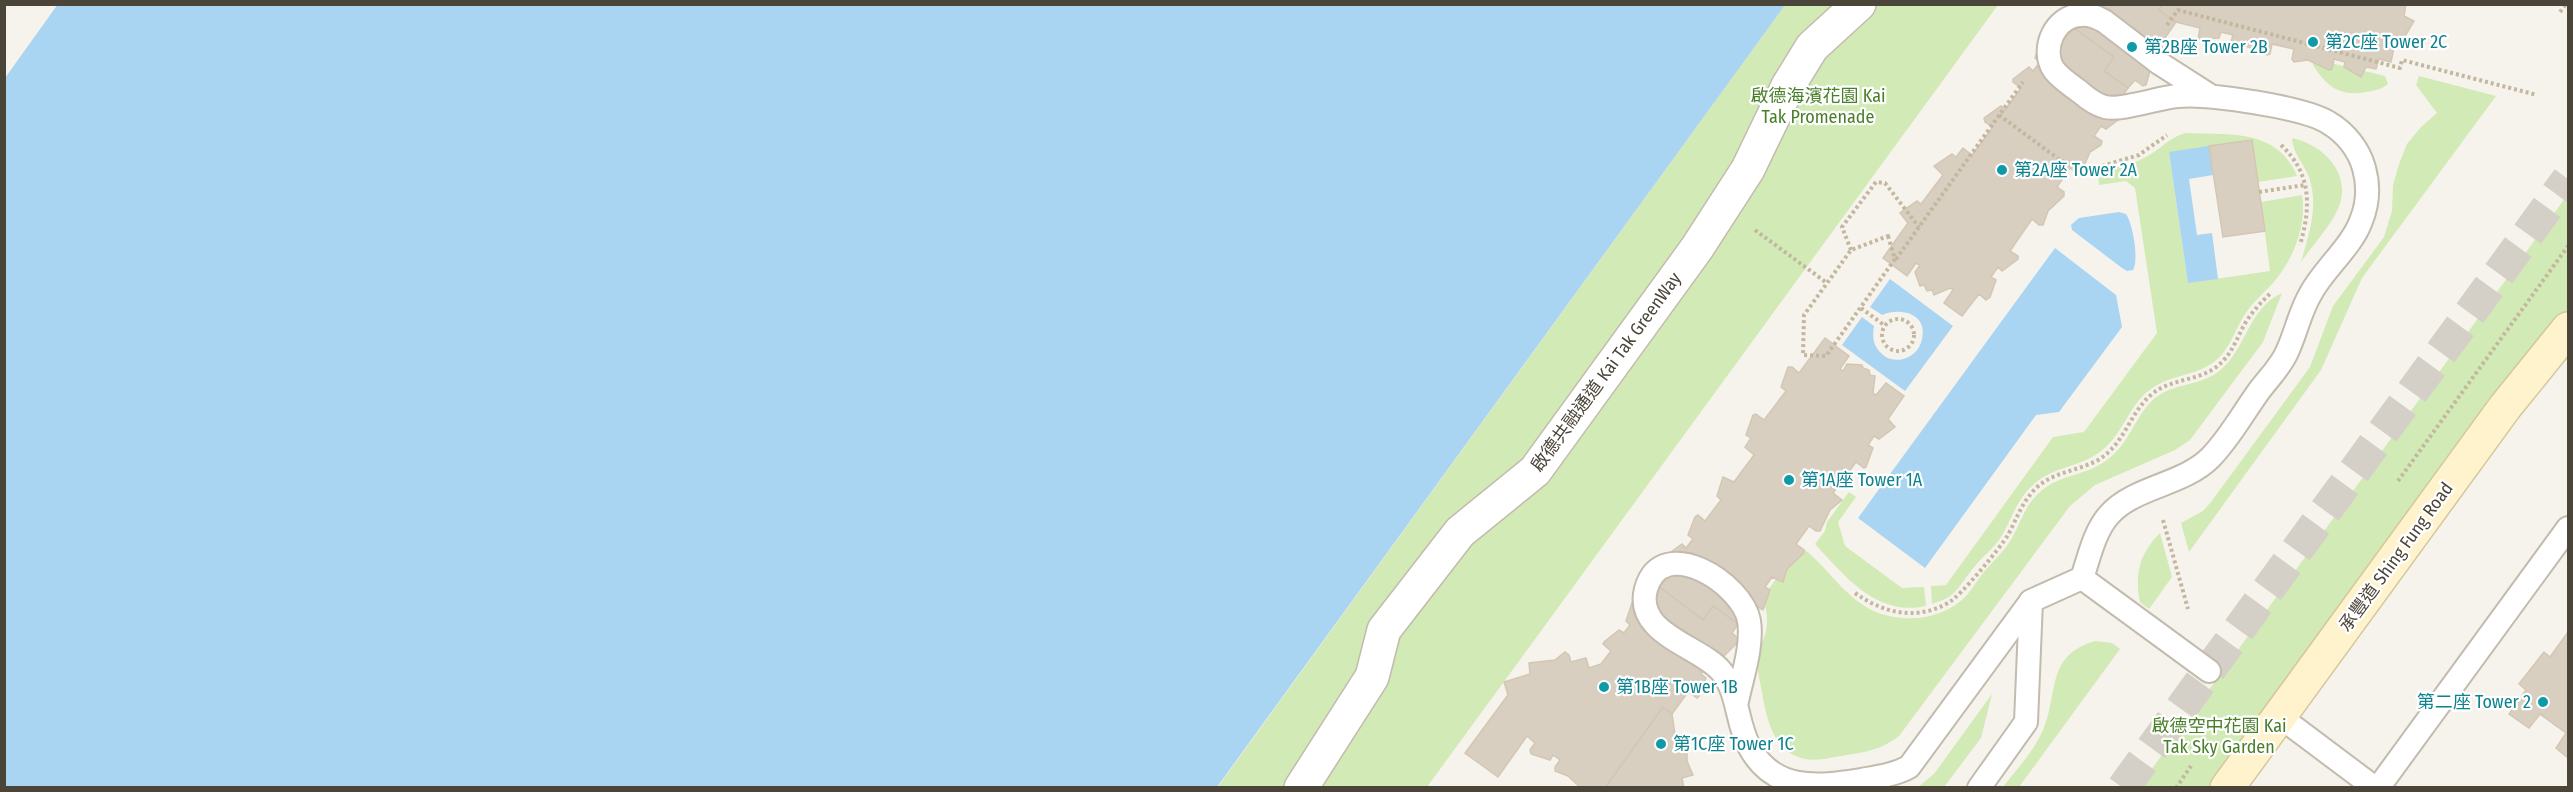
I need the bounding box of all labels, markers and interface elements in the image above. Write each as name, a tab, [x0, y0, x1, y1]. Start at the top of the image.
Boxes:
place label: 第2C座 Tower 2C	[2325, 31, 2447, 53]
marker: 第2C座 Tower 2C	[2306, 35, 2320, 49]
place label: 第2B座 Tower 2B	[2144, 36, 2268, 58]
marker: 第2B座 Tower 2B	[2125, 40, 2139, 54]
park label: 啟德海濱花園 Kai Tak Promenade	[1751, 85, 1885, 128]
place label: 第2A座 Tower 2A	[2014, 159, 2138, 181]
marker: 第2A座 Tower 2A	[1995, 163, 2009, 177]
street label: 啟德共融通道 Kai Tak GreenWay	[1526, 268, 1686, 476]
place label: 第1A座 Tower 1A	[1801, 469, 1923, 491]
marker: 第1A座 Tower 1A	[1782, 473, 1796, 487]
street label: 承豐道 Shing Fung Road	[2334, 478, 2458, 636]
place label: 第1B座 Tower 1B	[1616, 676, 1738, 698]
marker: 第1B座 Tower 1B	[1597, 680, 1611, 694]
place label: 第二座 Tower 2	[2417, 691, 2531, 713]
marker: 第二座 Tower 2	[2536, 695, 2550, 709]
park label: 啟德空中花園 Kai Tak Sky Garden	[2152, 715, 2286, 758]
place label: 第1C座 Tower 1C	[1673, 733, 1794, 755]
marker: 第1C座 Tower 1C	[1654, 737, 1668, 751]

